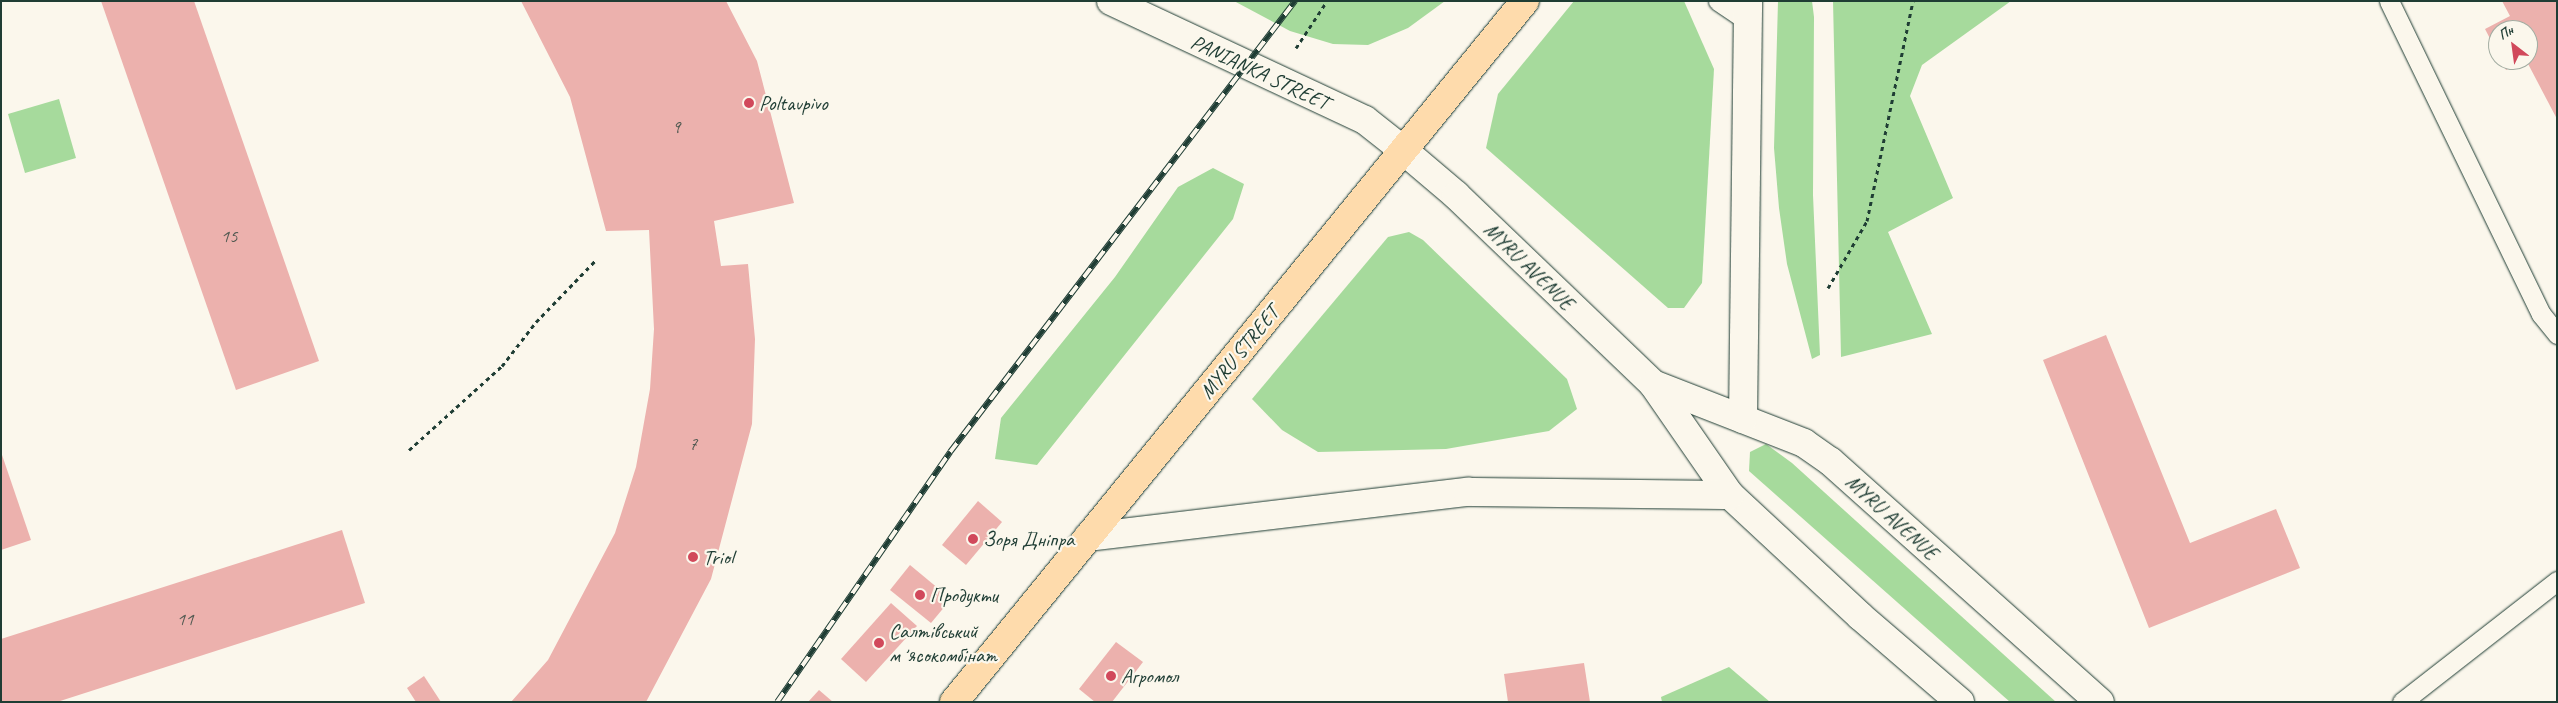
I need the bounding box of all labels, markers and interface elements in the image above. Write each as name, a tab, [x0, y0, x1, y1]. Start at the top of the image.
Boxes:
north arrow	[2488, 20, 2538, 70]
text: Пн	[2495, 21, 2516, 43]
street label: PANIANKA STREET	[1187, 29, 1333, 115]
place label: Poltavpivo	[759, 90, 828, 116]
marker: Poltavpivo	[743, 97, 755, 109]
house number: 9	[672, 117, 680, 139]
street label: MYRU AVENUE	[1479, 217, 1579, 315]
house number: 15	[220, 226, 238, 248]
street label: MYRU STREET	[1194, 300, 1284, 404]
house number: 7	[689, 434, 697, 456]
street label: MYRU AVENUE	[1841, 469, 1943, 565]
place label: Зоря Дніпра	[983, 526, 1074, 552]
marker: Зоря Дніпра	[967, 533, 979, 545]
place label: Triol	[703, 544, 733, 570]
marker: Triol	[687, 551, 699, 563]
place label: Продукти	[930, 582, 998, 608]
marker: Продукти	[914, 589, 926, 601]
house number: 11	[176, 609, 194, 631]
place label: Салтівський мʼясокомбінат	[889, 618, 997, 668]
marker: Салтівський мʼясокомбінат	[873, 637, 885, 649]
place label: Агромол	[1121, 663, 1178, 689]
marker: Агромол	[1105, 670, 1117, 682]

